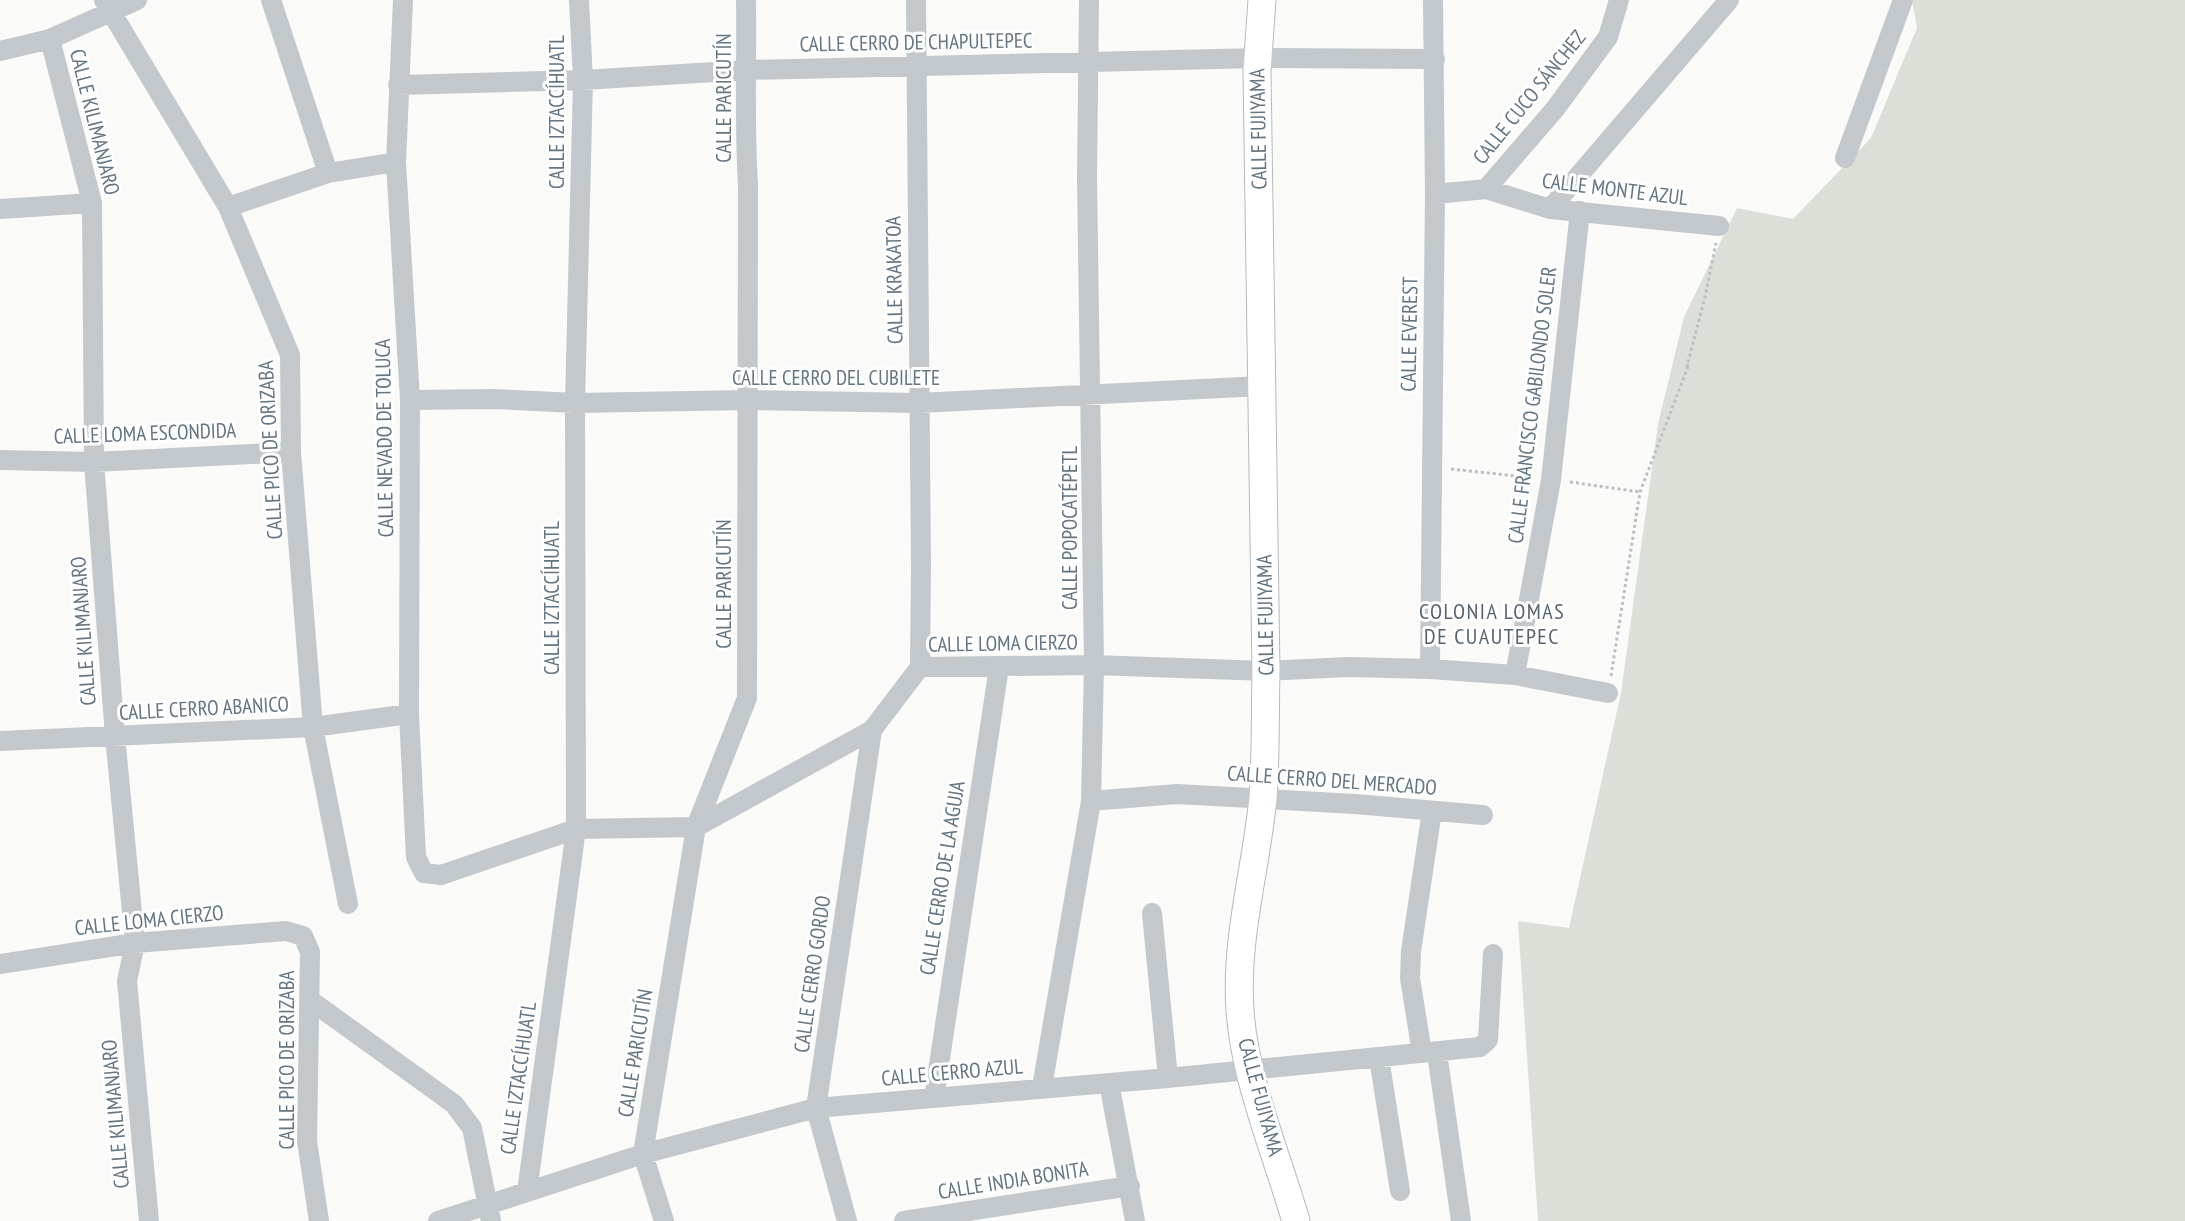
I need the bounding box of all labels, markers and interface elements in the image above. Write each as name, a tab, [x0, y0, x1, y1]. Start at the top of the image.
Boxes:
street label: CALLE CUCO SÁNCHEZ	[1467, 24, 1591, 170]
street label: CALLE CERRO DE CHAPULTEPEC	[799, 26, 1033, 58]
street label: CALLE PARICUTÍN	[710, 33, 737, 163]
street label: CALLE IZTACCÍHUATL	[543, 35, 570, 189]
street label: CALLE KILIMANJARO	[64, 46, 126, 198]
street label: CALLE FUJIYAMA	[1243, 68, 1273, 190]
street label: CALLE MONTE AZUL	[1540, 167, 1690, 211]
street label: CALLE KRAKATOA	[879, 216, 909, 344]
street label: CALLE FRANCISCO GABILONDO SOLER	[1502, 265, 1562, 545]
street label: CALLE EVEREST	[1394, 276, 1424, 392]
street label: CALLE NEVADO DE TOLUCA	[369, 338, 399, 538]
street label: CALLE PICO DE ORIZABA	[252, 360, 288, 540]
street label: CALLE CERRO DEL CUBILETE	[732, 364, 940, 391]
street label: CALLE LOMA ESCONDIDA	[53, 416, 237, 450]
street label: CALLE POPOCATÉPETL	[1056, 446, 1083, 610]
street label: CALLE PARICUTÍN	[710, 519, 737, 649]
street label: CALLE IZTACCÍHUATL	[538, 521, 565, 675]
street label: CALLE FUJIYAMA	[1250, 554, 1280, 676]
street label: CALLE KILIMANJARO	[64, 556, 102, 706]
district label: COLONIA LOMAS DE CUAUTEPEC	[1419, 597, 1565, 650]
street label: CALLE LOMA CIERZO	[928, 628, 1078, 658]
street label: CALLE CERRO ABANICO	[118, 690, 290, 726]
street label: CALLE CERRO DEL MERCADO	[1226, 759, 1438, 801]
street label: CALLE CERRO DE LA AGUJA	[913, 779, 971, 977]
street label: CALLE CERRO GORDO	[788, 894, 836, 1054]
street label: CALLE LOMA CIERZO	[73, 899, 225, 941]
street label: CALLE PICO DE ORIZABA	[273, 970, 300, 1150]
street label: CALLE PARICUTÍN	[612, 987, 658, 1119]
street label: CALLE IZTACCÍHUATL	[494, 1000, 542, 1156]
street label: CALLE FUJIYAMA	[1232, 1035, 1290, 1159]
street label: CALLE KILIMANJARO	[95, 1038, 135, 1190]
street label: CALLE CERRO AZUL	[880, 1052, 1024, 1092]
street label: CALLE INDIA BONITA	[936, 1155, 1090, 1205]

